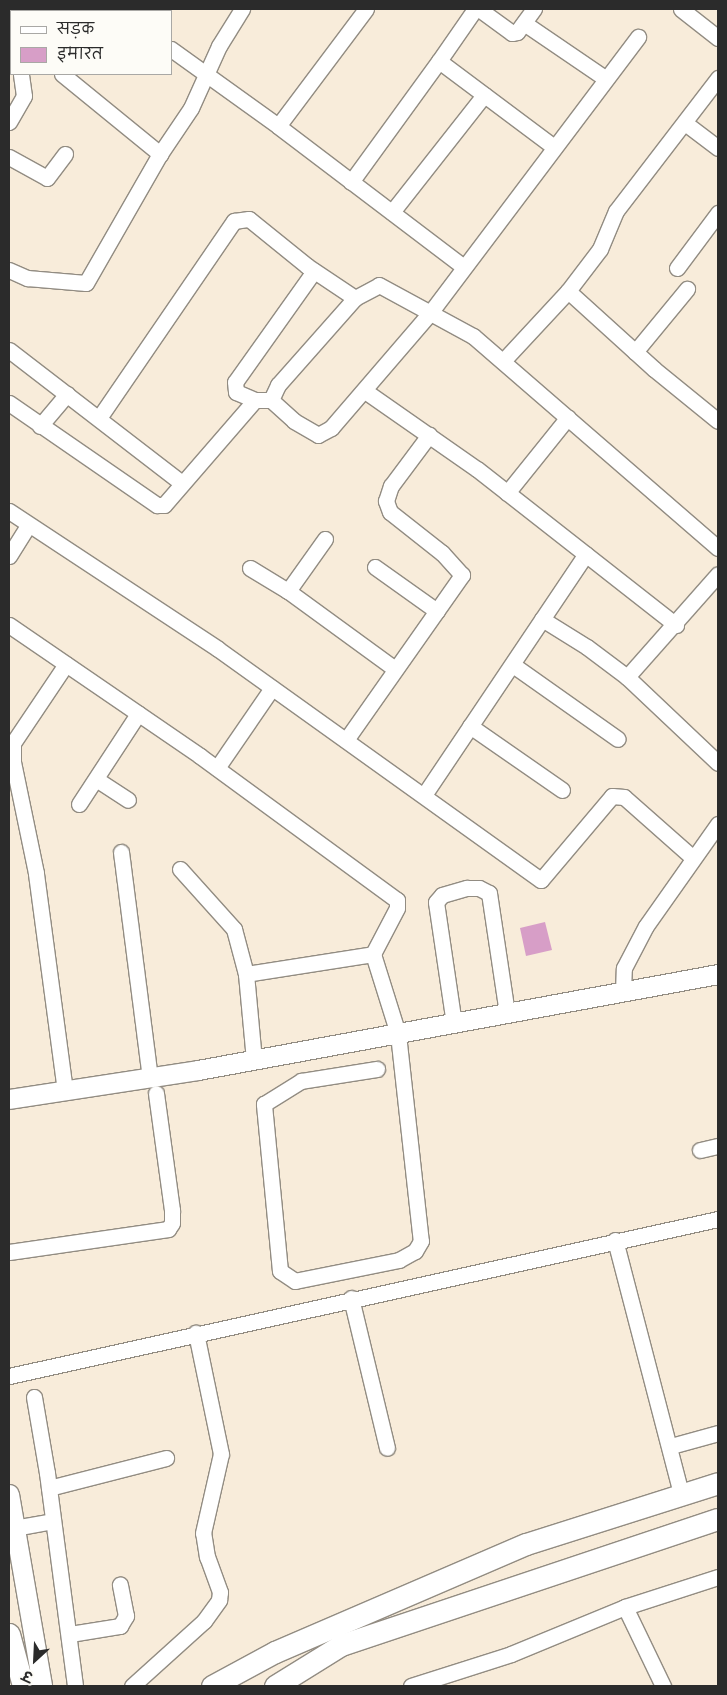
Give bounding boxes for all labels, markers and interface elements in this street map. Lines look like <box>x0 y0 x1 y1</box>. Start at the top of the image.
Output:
legend <box>10 10 172 75</box>
text: सड़क <box>57 22 94 40</box>
text: इमारत <box>57 47 103 65</box>
north arrow <box>10 1635 60 1685</box>
text: उ <box>21 1664 36 1684</box>

